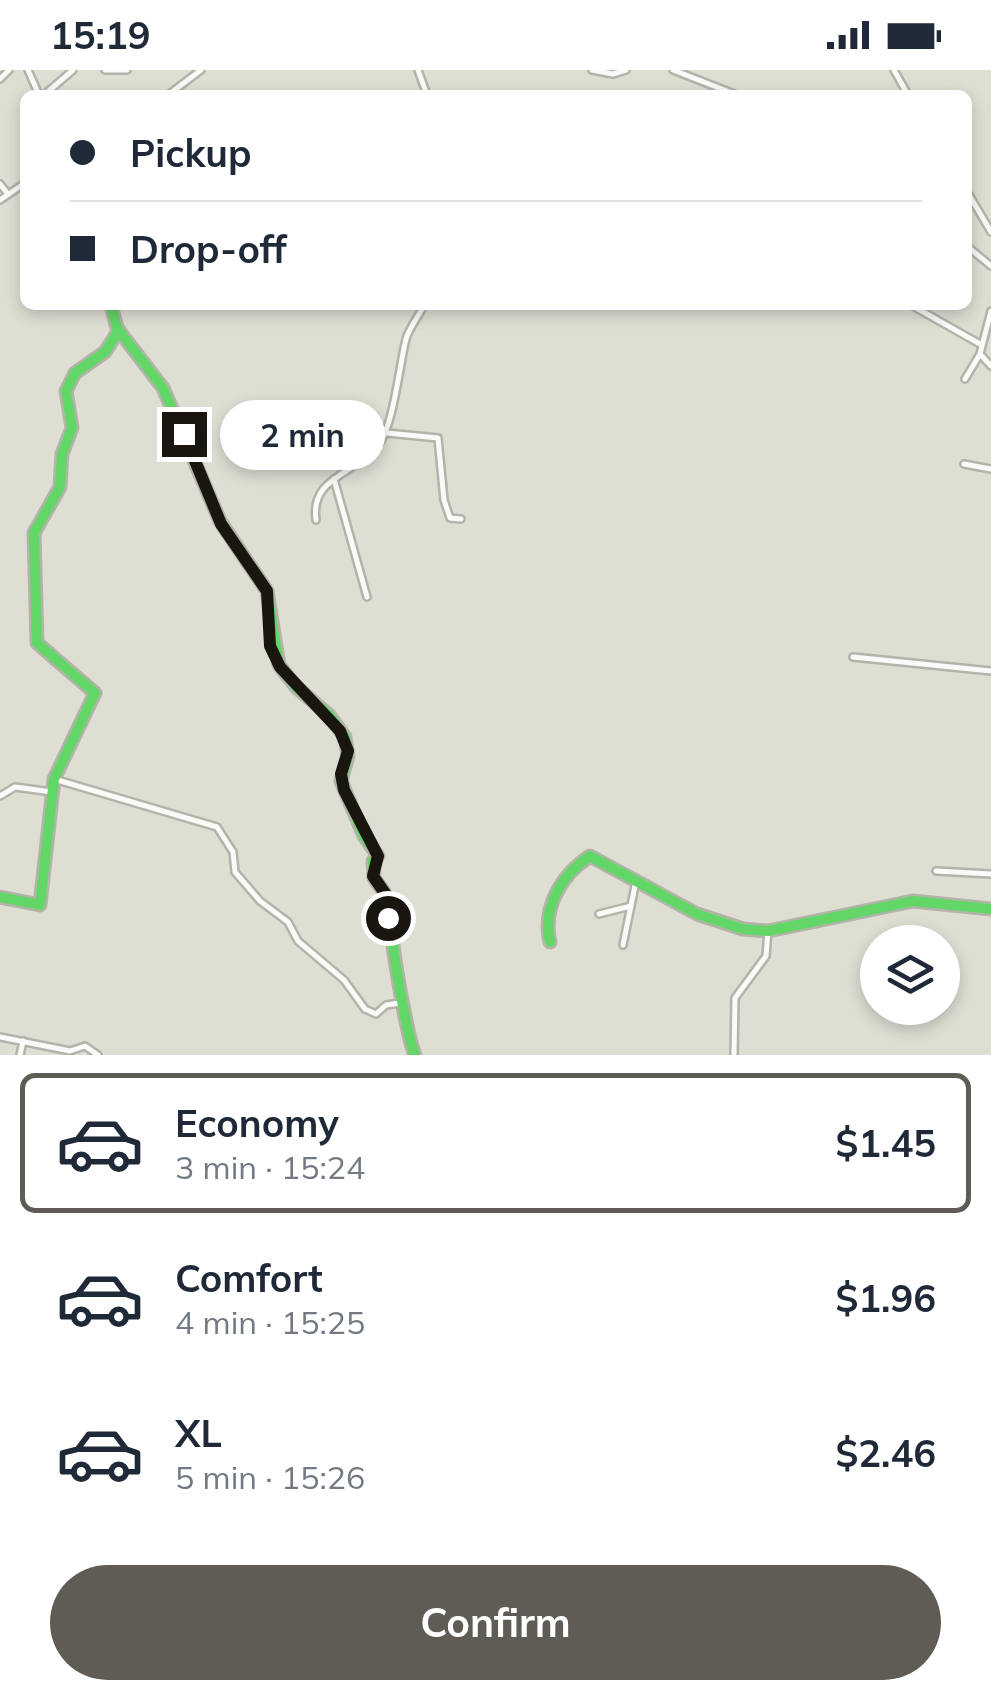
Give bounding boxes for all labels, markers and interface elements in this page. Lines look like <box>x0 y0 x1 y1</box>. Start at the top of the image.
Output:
text: 15:19 <box>50 11 151 59</box>
text: Pickup <box>130 129 252 177</box>
text: Drop-off <box>130 225 287 273</box>
callout: 2 min <box>219 399 384 469</box>
route end <box>162 412 207 457</box>
text: 2 min <box>260 415 345 455</box>
route start <box>366 896 411 941</box>
map controls <box>860 925 960 1025</box>
button: layers <box>860 925 960 1025</box>
icon: car <box>55 1098 145 1188</box>
text: Economy <box>175 1099 339 1147</box>
text: $1.45 <box>835 1119 936 1167</box>
text: 3 min · 15:24 <box>175 1147 365 1187</box>
icon: car <box>55 1253 145 1343</box>
text: Comfort <box>175 1254 323 1302</box>
text: $1.96 <box>835 1274 936 1322</box>
text: 4 min · 15:25 <box>175 1302 365 1342</box>
icon: car <box>55 1408 145 1498</box>
text: XL <box>175 1409 222 1457</box>
text: $2.46 <box>835 1429 936 1477</box>
text: 5 min · 15:26 <box>175 1457 365 1497</box>
button: Confirm <box>50 1565 941 1680</box>

